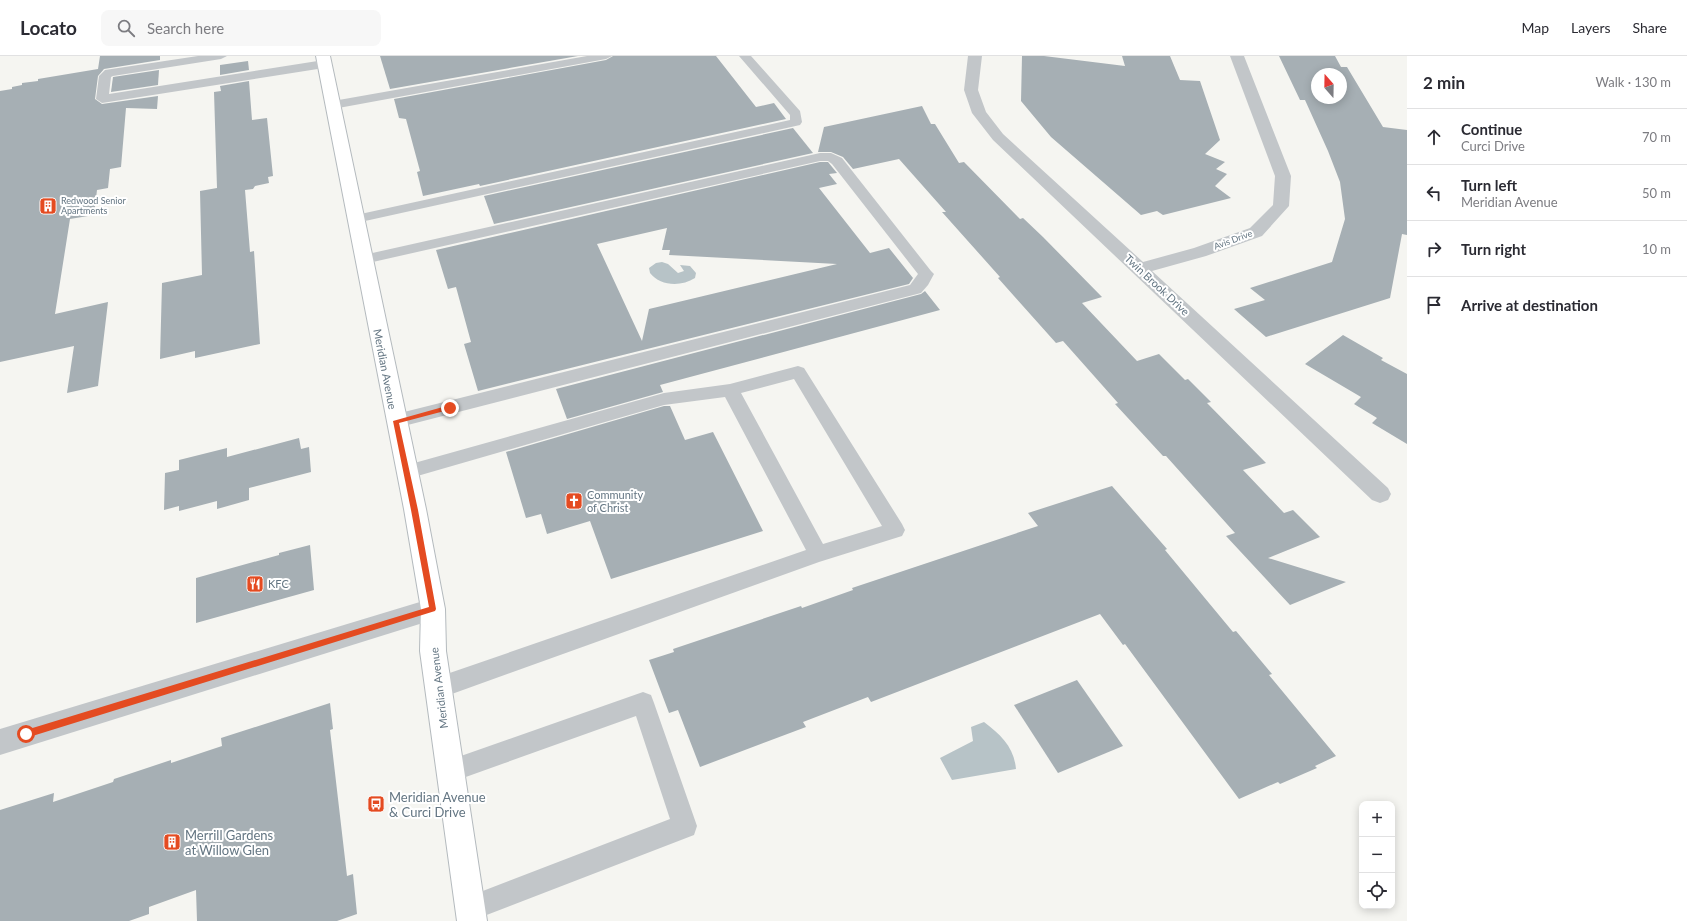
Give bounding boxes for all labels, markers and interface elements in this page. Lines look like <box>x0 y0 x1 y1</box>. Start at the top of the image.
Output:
search box <box>101 10 381 46</box>
text: Locato <box>20 16 77 39</box>
icon: search <box>115 17 137 39</box>
text: Search here <box>147 19 224 37</box>
text: Map <box>1521 19 1549 36</box>
text: Layers <box>1571 19 1611 36</box>
text: Share <box>1633 19 1667 36</box>
north arrow <box>1311 68 1347 104</box>
text: 2 min <box>1423 72 1465 93</box>
text: Walk · 130 m <box>1595 74 1671 90</box>
text: Continue <box>1461 120 1522 138</box>
icon: ahead <box>1423 126 1445 148</box>
text: 70 m <box>1642 129 1671 145</box>
text: Curci Drive <box>1461 138 1525 154</box>
text: Turn left <box>1461 176 1517 194</box>
icon: left <box>1423 182 1445 204</box>
text: 50 m <box>1642 185 1671 201</box>
text: Meridian Avenue <box>1461 194 1558 210</box>
place label: Redwood Senior Apartments <box>61 195 127 216</box>
building icon: Redwood Senior Apartments <box>38 196 58 216</box>
street label: Avis Drive <box>1212 227 1254 252</box>
icon: right <box>1423 238 1445 260</box>
text: Turn right <box>1461 240 1526 258</box>
text: 10 m <box>1642 241 1671 257</box>
street label: Twin Brook Drive <box>1122 251 1192 318</box>
icon: arrive <box>1423 294 1445 316</box>
text: Arrive at destination <box>1461 296 1598 314</box>
street label: Meridian Avenue <box>371 328 400 410</box>
route end <box>441 399 459 417</box>
place label: Community of Christ <box>587 488 643 514</box>
church icon: Community of Christ <box>564 491 584 511</box>
restaurant icon: KFC <box>245 574 265 594</box>
place label: KFC <box>268 577 289 590</box>
street label: Meridian Avenue <box>427 647 450 729</box>
route start <box>17 725 35 743</box>
place label: Meridian Avenue & Curci Drive <box>389 789 486 820</box>
bus stop icon: Meridian Avenue & Curci Drive <box>366 794 386 814</box>
map controls <box>1359 801 1395 909</box>
button: + <box>1359 801 1395 837</box>
place label: Merrill Gardens at Willow Glen <box>185 827 274 858</box>
building icon: Merrill Gardens at Willow Glen <box>162 832 182 852</box>
button: − <box>1359 837 1395 873</box>
button: locate <box>1359 873 1395 909</box>

